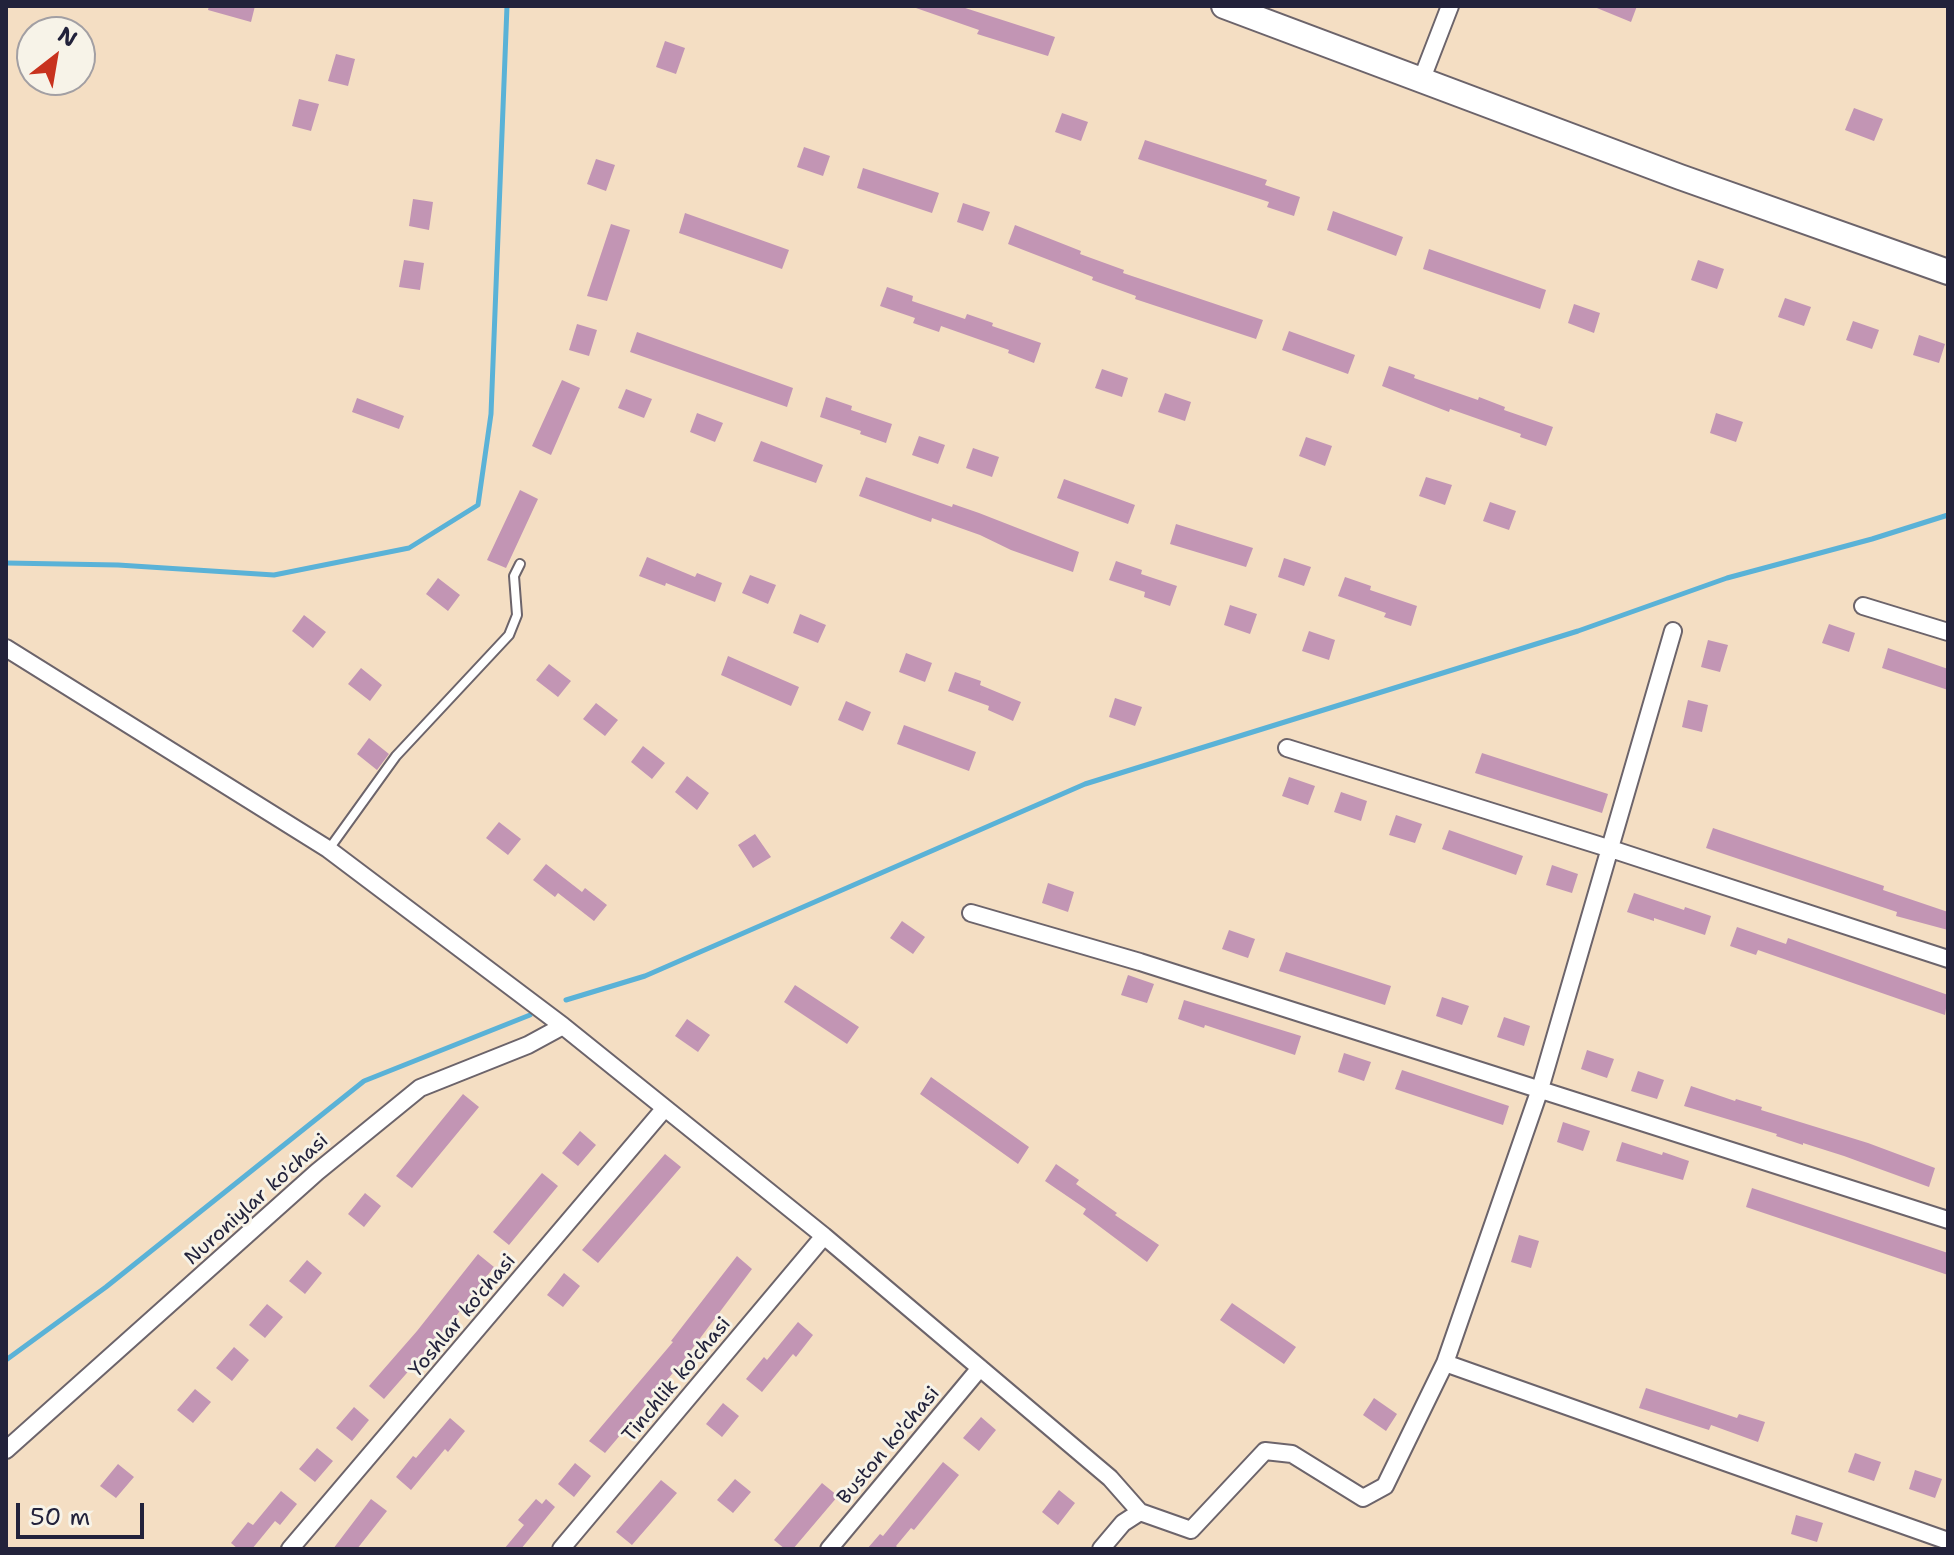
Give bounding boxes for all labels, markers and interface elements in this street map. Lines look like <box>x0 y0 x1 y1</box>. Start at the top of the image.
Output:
north arrow <box>16 16 96 96</box>
text: N <box>53 20 83 54</box>
street label: Nuroniylar ko'chasi <box>180 1129 334 1271</box>
street label: Yoshlar ko'chasi <box>405 1250 521 1382</box>
street label: Tinchlik ko'chasi <box>618 1313 736 1447</box>
street label: Buston ko'chasi <box>833 1382 945 1510</box>
scale bar <box>20 1487 148 1537</box>
text: 50 m <box>30 1501 90 1533</box>

